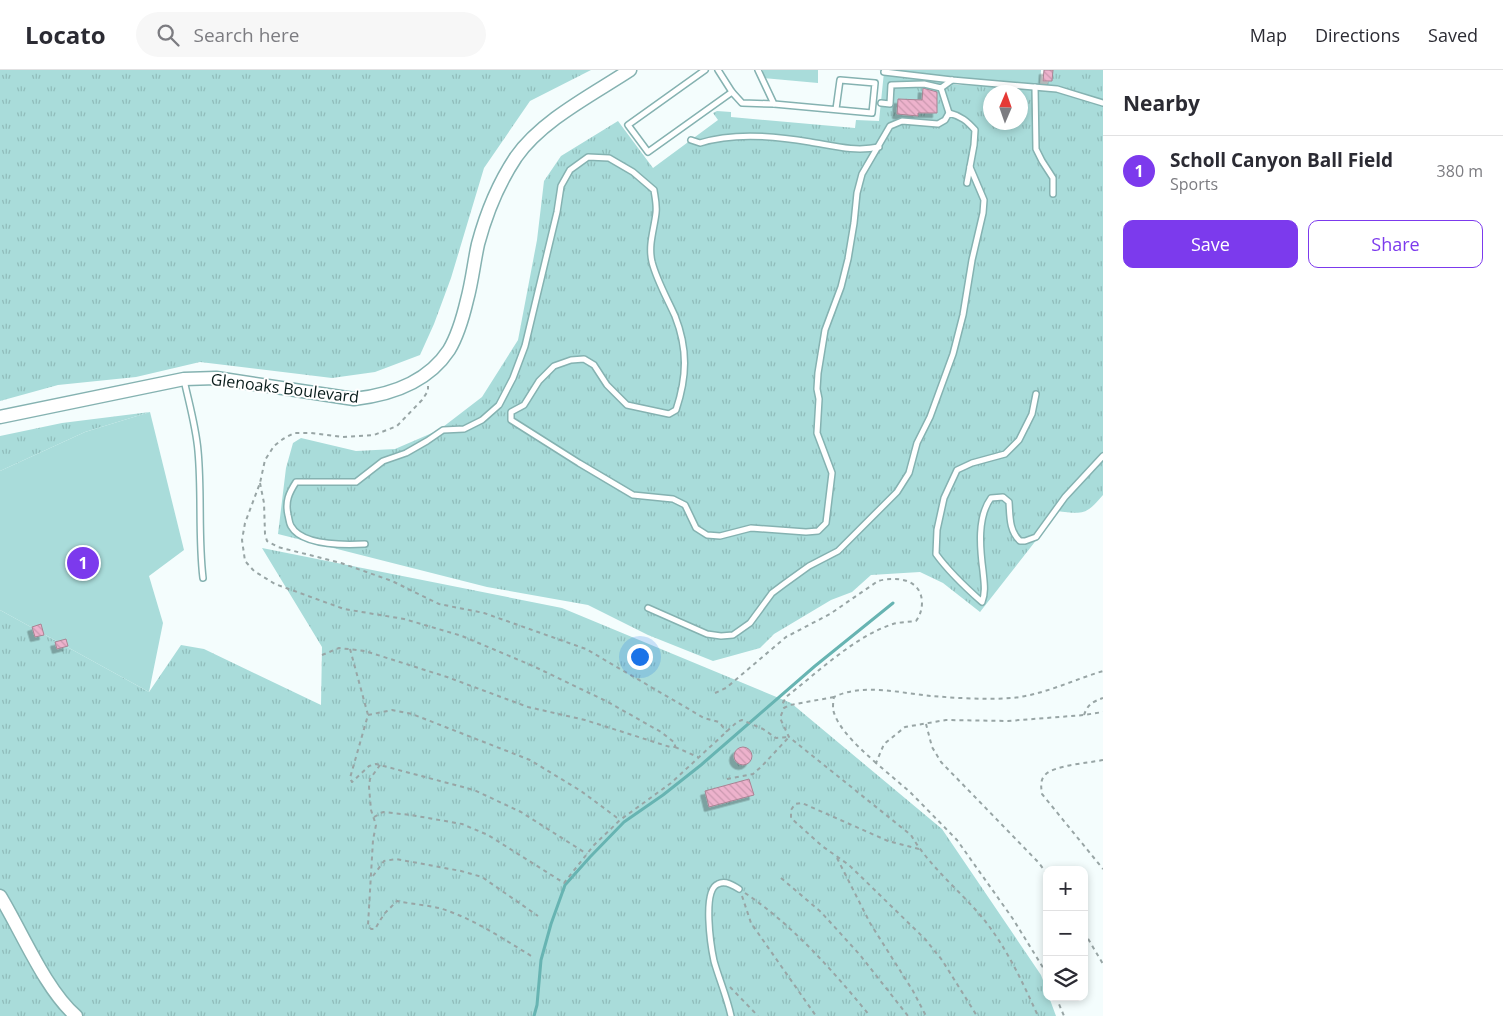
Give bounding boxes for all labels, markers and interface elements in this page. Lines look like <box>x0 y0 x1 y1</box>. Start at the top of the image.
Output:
search box <box>136 12 486 57</box>
text: Locato <box>25 18 106 51</box>
icon: search <box>154 21 182 49</box>
text: Search here <box>194 22 299 48</box>
text: Map <box>1250 23 1287 47</box>
text: Directions <box>1315 23 1400 47</box>
text: Saved <box>1428 23 1478 47</box>
north arrow <box>983 85 1028 130</box>
text: Nearby <box>1123 89 1200 117</box>
text: Scholl Canyon Ball Field <box>1170 147 1393 173</box>
text: 1 <box>1134 160 1144 182</box>
text: 380 m <box>1437 160 1483 182</box>
text: Sports <box>1170 173 1218 195</box>
button: Save <box>1123 220 1298 268</box>
button: Share <box>1308 220 1483 268</box>
street label: Glenoaks Boulevard <box>210 368 360 408</box>
pin: 1 <box>67 544 99 582</box>
your location <box>627 644 653 670</box>
map controls <box>1043 866 1088 1001</box>
button: + <box>1043 866 1088 911</box>
button: − <box>1043 911 1088 956</box>
button: layers <box>1043 956 1088 1001</box>

